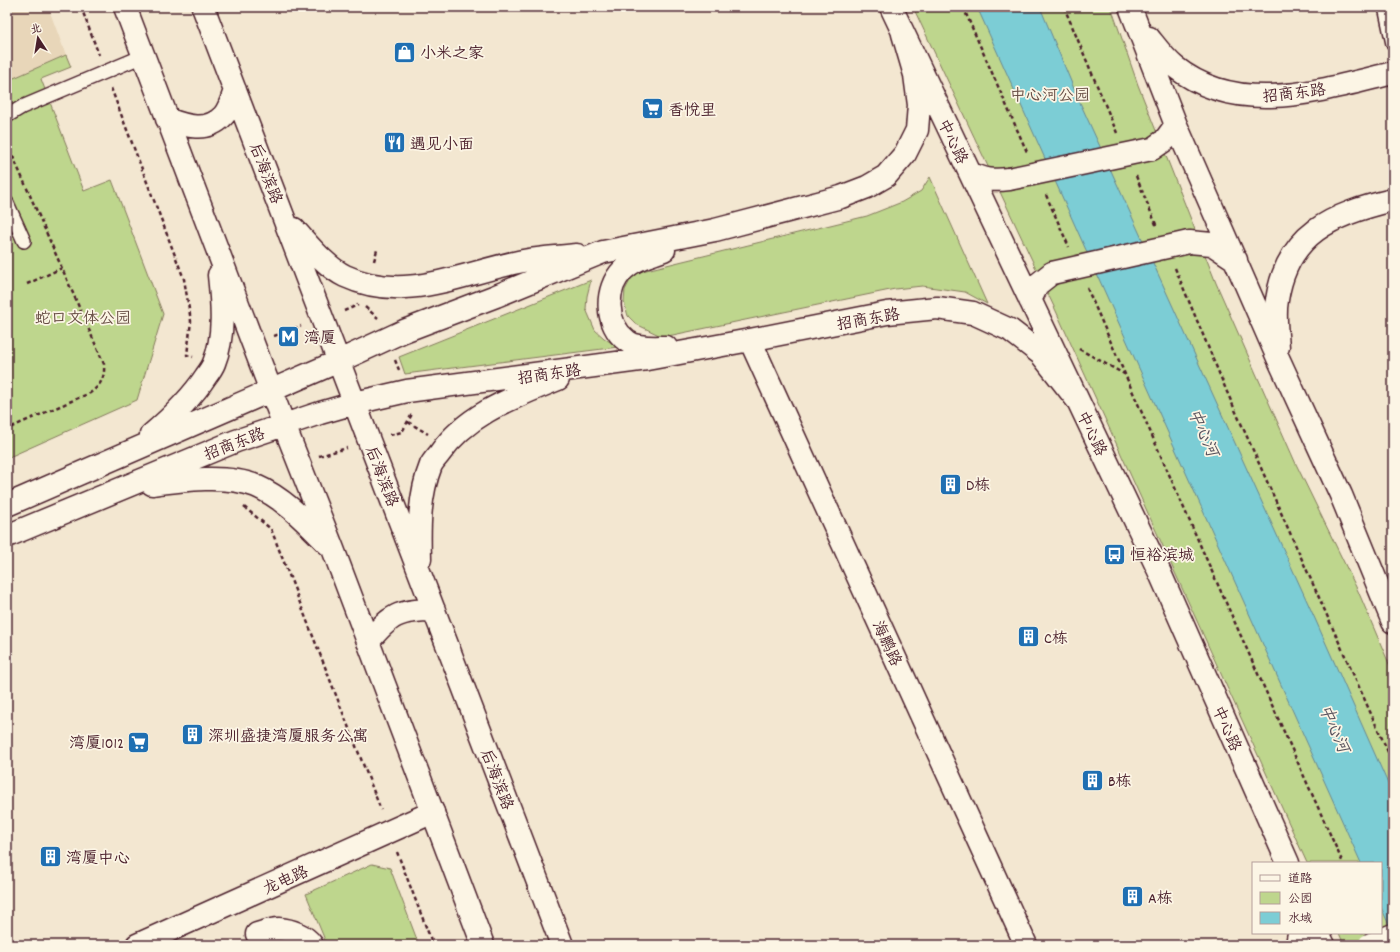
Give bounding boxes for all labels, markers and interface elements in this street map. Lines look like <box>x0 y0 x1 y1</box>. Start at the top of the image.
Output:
north arrow <box>18 18 58 58</box>
text: 北 <box>29 21 43 39</box>
shop icon: 小米之家 <box>392 39 418 65</box>
place label: 小米之家 <box>420 43 484 66</box>
street label: 招商东路 <box>1261 79 1327 110</box>
park label: 中心河公园 <box>1010 85 1090 108</box>
supermarket icon: 香悦里 <box>639 96 665 122</box>
place label: 香悦里 <box>668 100 716 123</box>
street label: 中心路 <box>931 115 973 169</box>
restaurant icon: 遇见小面 <box>381 130 407 156</box>
place label: 遇见小面 <box>410 134 474 157</box>
street label: 后海滨路 <box>242 140 287 208</box>
street label: 招商东路 <box>835 304 902 337</box>
park label: 蛇口文体公园 <box>35 308 131 331</box>
metro station icon: 湾厦 <box>276 324 302 350</box>
place label: 湾厦 <box>304 328 336 351</box>
street label: 招商东路 <box>516 360 583 391</box>
water label: 中心河 <box>1180 405 1224 464</box>
street label: 中心路 <box>1070 407 1112 461</box>
street label: 招商东路 <box>201 423 269 468</box>
street label: 后海滨路 <box>358 443 403 511</box>
building icon: D栋 <box>938 471 964 497</box>
place label: D栋 <box>966 475 990 498</box>
bus stop icon: 恒裕滨城 <box>1101 541 1127 567</box>
place label: 恒裕滨城 <box>1130 545 1194 568</box>
street label: 海鹏路 <box>865 617 906 671</box>
building icon: C栋 <box>1015 624 1041 650</box>
place label: C栋 <box>1044 628 1068 651</box>
water label: 中心河 <box>1311 701 1355 760</box>
street label: 中心路 <box>1205 702 1246 756</box>
building icon: 深圳盛捷湾厦服务公寓 <box>180 722 206 748</box>
place label: 深圳盛捷湾厦服务公寓 <box>208 726 368 749</box>
supermarket icon: 湾厦1012 <box>126 729 152 755</box>
place label: 湾厦1012 <box>69 733 124 756</box>
street label: 后海滨路 <box>473 746 518 814</box>
building icon: B栋 <box>1080 767 1106 793</box>
place label: B栋 <box>1108 771 1132 794</box>
building icon: 湾厦中心 <box>38 844 64 870</box>
place label: 湾厦中心 <box>66 848 130 871</box>
street label: 龙电路 <box>259 861 313 902</box>
legend <box>1252 862 1382 934</box>
text: 道路 <box>1288 871 1312 888</box>
building icon: A栋 <box>1120 884 1146 910</box>
place label: A栋 <box>1148 888 1173 911</box>
text: 公园 <box>1288 891 1312 908</box>
text: 水域 <box>1288 911 1312 928</box>

